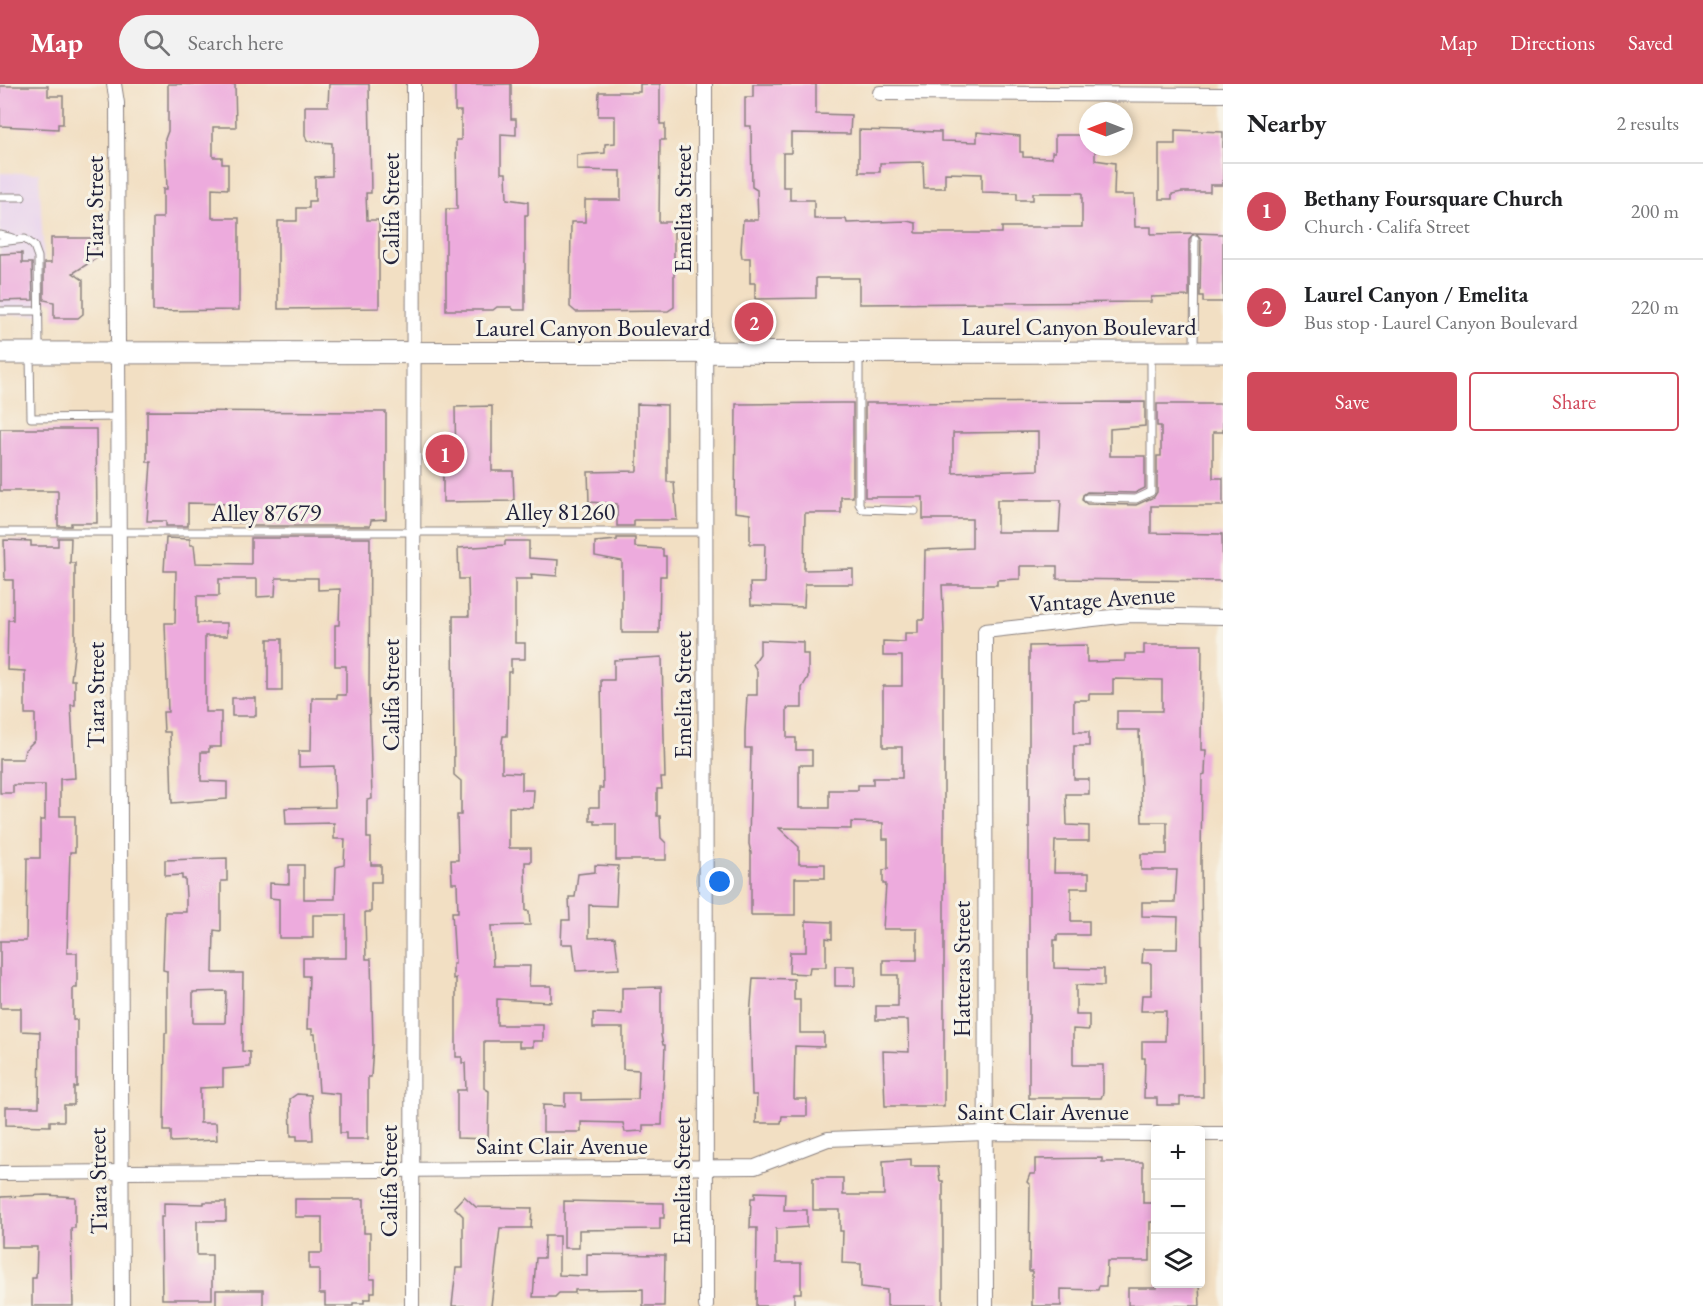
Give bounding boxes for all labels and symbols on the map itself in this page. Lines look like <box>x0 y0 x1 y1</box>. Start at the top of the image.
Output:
north arrow <box>1079 102 1133 156</box>
street label: Emelita Street <box>667 145 698 273</box>
street label: Califa Street <box>375 152 406 265</box>
street label: Tiara Street <box>79 155 110 262</box>
pin: 2 <box>734 300 774 344</box>
street label: Laurel Canyon Boulevard <box>961 311 1198 342</box>
street label: Laurel Canyon Boulevard <box>475 312 712 343</box>
pin: 1 <box>426 432 464 476</box>
street label: Alley 81260 <box>504 496 615 527</box>
street label: Alley 87679 <box>210 497 322 528</box>
street label: Vantage Avenue <box>1028 578 1176 619</box>
street label: Emelita Street <box>667 631 698 759</box>
street label: Califa Street <box>375 638 406 751</box>
street label: Tiara Street <box>80 641 111 748</box>
your location <box>705 867 734 896</box>
street label: Hatteras Street <box>946 900 977 1037</box>
street label: Saint Clair Avenue <box>957 1096 1129 1127</box>
street label: Emelita Street <box>666 1117 697 1245</box>
street label: Califa Street <box>373 1124 404 1237</box>
street label: Tiara Street <box>81 1127 114 1235</box>
street label: Saint Clair Avenue <box>476 1130 648 1161</box>

